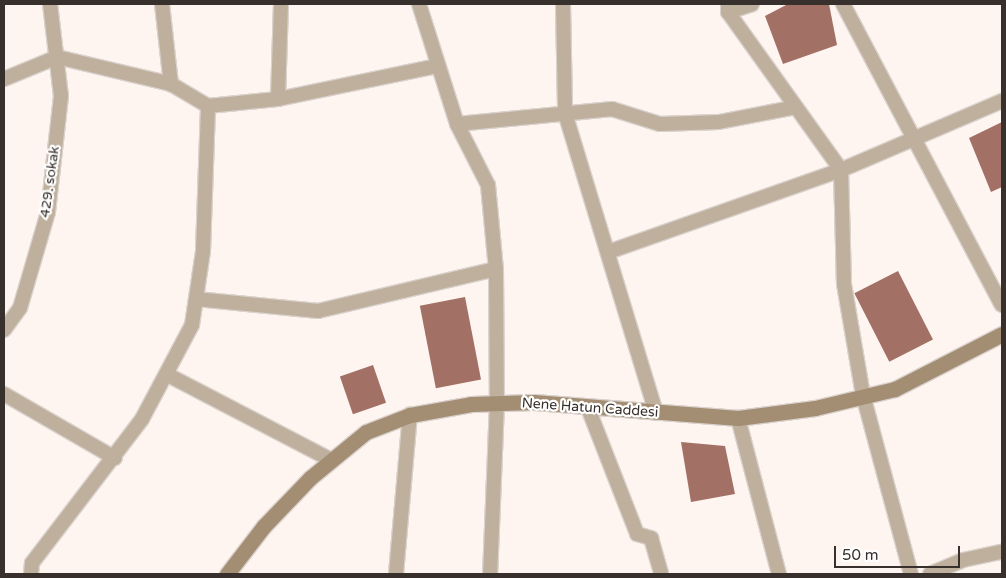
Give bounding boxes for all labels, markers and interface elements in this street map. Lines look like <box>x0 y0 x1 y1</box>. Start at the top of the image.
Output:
street label: 429. sokak <box>37 145 63 219</box>
street label: Nene Hatun Caddesi <box>521 395 659 421</box>
scale bar <box>836 536 962 568</box>
text: 50 m <box>842 546 879 564</box>

